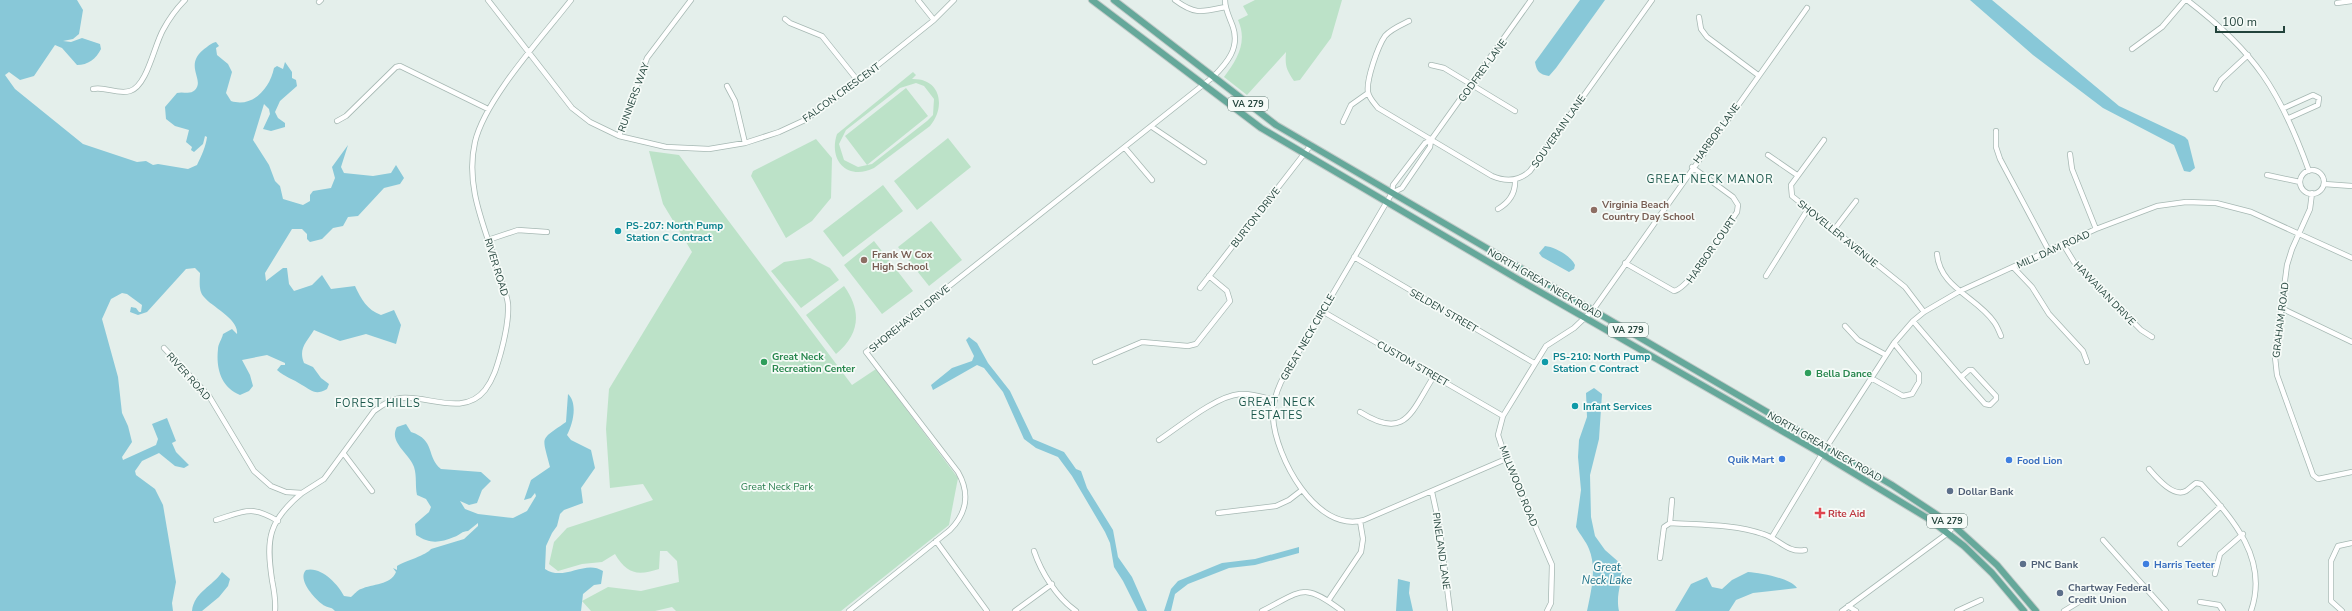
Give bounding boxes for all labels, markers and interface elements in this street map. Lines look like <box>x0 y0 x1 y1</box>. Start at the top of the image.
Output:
scale bar <box>2216 8 2284 34</box>
text: 100 m <box>2222 14 2257 30</box>
street label: GODFREY LANE <box>1455 36 1510 105</box>
street label: RUNNERS WAY <box>615 60 653 134</box>
street label: FALCON CRESCENT <box>800 60 883 126</box>
street label: SOUVERAIN LANE <box>1528 92 1589 171</box>
road number: VA 279 <box>1228 97 1268 111</box>
street label: HARBOR LANE <box>1690 101 1743 166</box>
district label: GREAT NECK MANOR <box>1646 172 1774 187</box>
street label: BURTON DRIVE <box>1228 184 1284 251</box>
street label: SHOVELLER AVENUE <box>1794 197 1881 271</box>
place label: Virginia Beach Country Day School <box>1601 198 1695 224</box>
marker: Virginia Beach Country Day School <box>1589 205 1599 215</box>
street label: HARBOR COURT <box>1683 213 1740 286</box>
place label: PS-207: North Pump Station C Contract <box>626 219 723 245</box>
marker: PS-207: North Pump Station C Contract <box>613 226 623 236</box>
street label: MILL DAM ROAD <box>2014 227 2092 272</box>
street label: RIVER ROAD <box>481 236 512 298</box>
street label: NORTH GREAT NECK ROAD <box>1485 245 1604 322</box>
place label: Frank W Cox High School <box>872 248 933 274</box>
marker: Frank W Cox High School <box>859 255 869 265</box>
street label: HAWAIIAN DRIVE <box>2070 259 2139 329</box>
street label: SHOREHAVEN DRIVE <box>866 282 953 356</box>
street label: GRAHAM ROAD <box>2269 282 2293 359</box>
street label: SELDEN STREET <box>1407 286 1480 336</box>
street label: GREAT NECK CIRCLE <box>1277 292 1338 383</box>
road number: VA 279 <box>1608 323 1648 337</box>
street label: CUSTOM STREET <box>1374 338 1451 390</box>
street label: RIVER ROAD <box>163 350 214 404</box>
place label: Great Neck Recreation Center <box>772 350 855 376</box>
place label: PS-210: North Pump Station C Contract <box>1553 350 1650 376</box>
marker: Great Neck Recreation Center <box>759 357 769 367</box>
marker: PS-210: North Pump Station C Contract <box>1540 357 1550 367</box>
place label: Bella Dance <box>1816 367 1872 381</box>
marker: Bella Dance <box>1803 368 1813 378</box>
district label: GREAT NECK ESTATES <box>1238 395 1316 423</box>
district label: FOREST HILLS <box>335 396 421 411</box>
place label: Infant Services <box>1583 400 1652 414</box>
marker: Infant Services <box>1570 401 1580 411</box>
street label: NORTH GREAT NECK ROAD <box>1765 408 1884 485</box>
street label: MILLWOOD ROAD <box>1495 444 1541 529</box>
place label: Quik Mart <box>1728 453 1774 467</box>
marker: Quik Mart <box>1777 454 1787 464</box>
place label: Food Lion <box>2017 454 2063 468</box>
marker: Food Lion <box>2004 455 2014 465</box>
park label: Great Neck Park <box>741 480 814 494</box>
place label: Dollar Bank <box>1958 485 2014 499</box>
marker: Dollar Bank <box>1945 486 1955 496</box>
place label: Rite Aid <box>1828 507 1865 521</box>
marker: Rite Aid <box>1815 508 1825 518</box>
street label: PINELAND LANE <box>1429 512 1453 591</box>
road number: VA 279 <box>1927 514 1967 528</box>
place label: PNC Bank <box>2031 558 2079 572</box>
place label: Harris Teeter <box>2154 558 2215 572</box>
marker: PNC Bank <box>2018 559 2028 569</box>
marker: Harris Teeter <box>2141 559 2151 569</box>
water label: Great Neck Lake <box>1582 560 1632 588</box>
place label: Chartway Federal Credit Union <box>2068 581 2152 607</box>
marker: Chartway Federal Credit Union <box>2055 588 2065 598</box>

